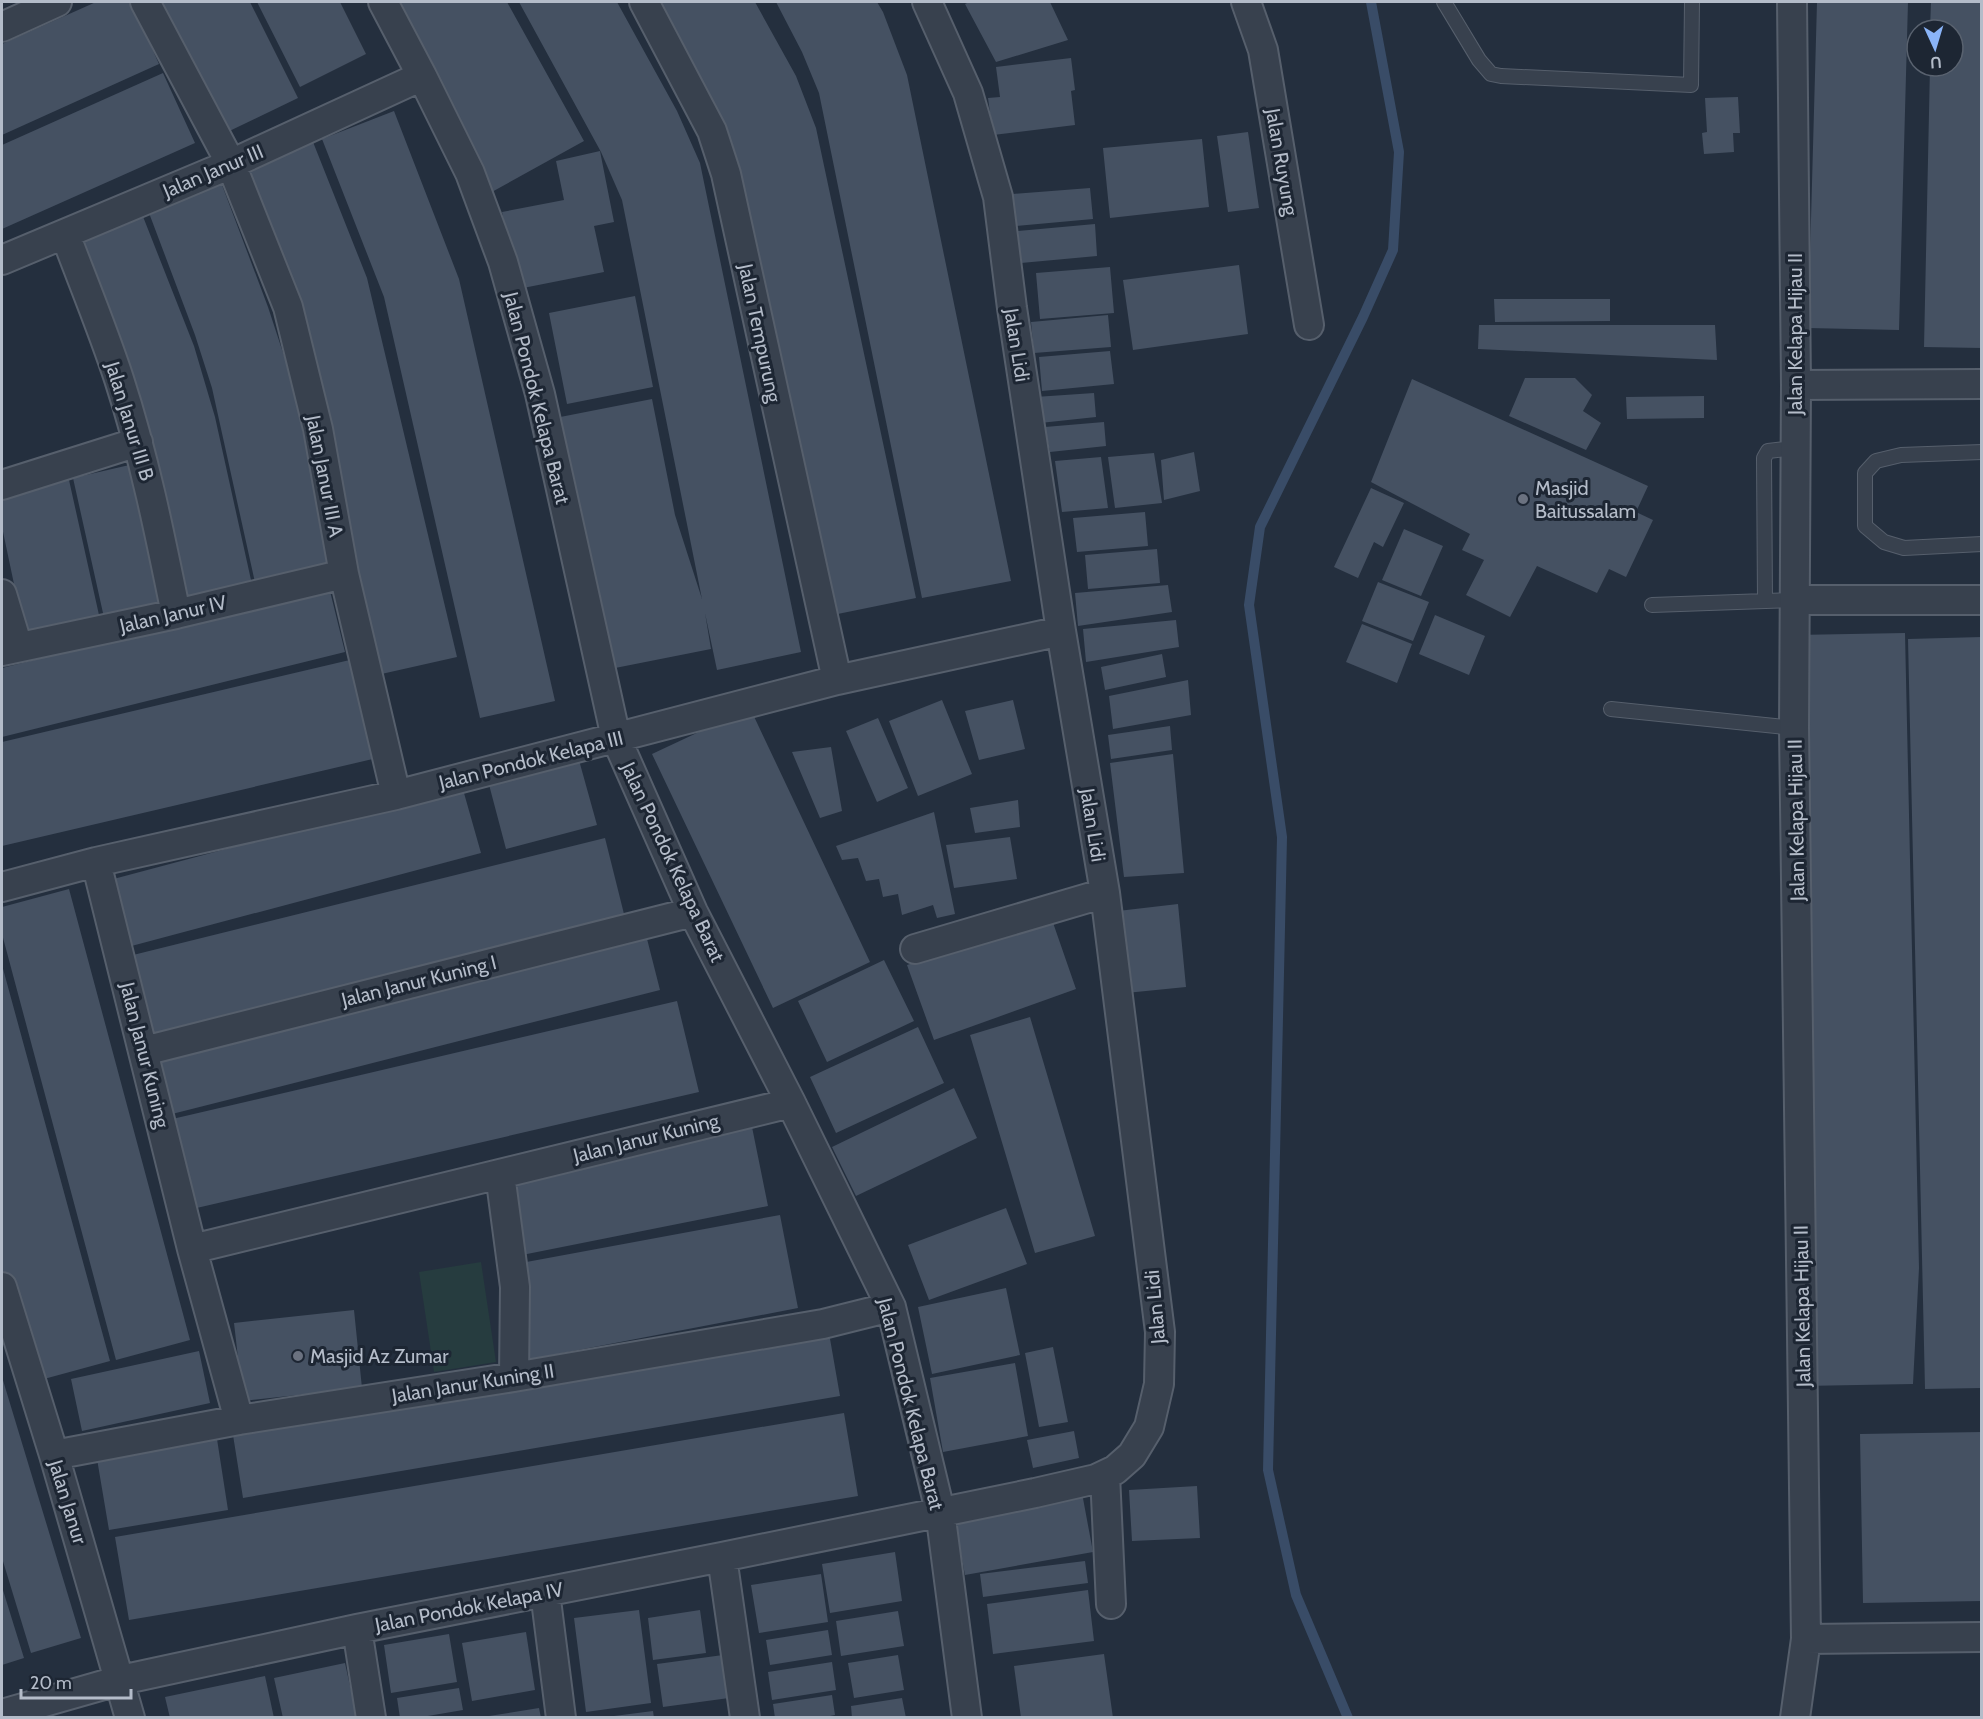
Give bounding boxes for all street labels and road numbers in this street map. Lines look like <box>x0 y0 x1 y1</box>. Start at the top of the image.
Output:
street label: Jalan Ruyung <box>1261 105 1303 219</box>
street label: Jalan Janur III <box>158 139 267 203</box>
street label: Jalan Kelapa Hijau II <box>1783 253 1807 416</box>
street label: Jalan Tempurung <box>733 261 787 405</box>
street label: Jalan Pondok Kelapa Barat <box>499 288 575 507</box>
street label: Jalan Lidi <box>999 306 1035 383</box>
street label: Jalan Janur III B <box>100 358 160 483</box>
street label: Jalan Janur III A <box>301 412 349 540</box>
street label: Jalan Janur IV <box>116 590 229 638</box>
street label: Jalan Pondok Kelapa III <box>435 725 626 795</box>
street label: Jalan Kelapa Hijau II <box>1783 739 1809 902</box>
street label: Jalan Pondok Kelapa Barat <box>616 757 730 966</box>
street label: Jalan Lidi <box>1075 786 1111 863</box>
street label: Jalan Janur Kuning I <box>338 950 499 1012</box>
street label: Jalan Janur Kuning <box>115 979 175 1131</box>
street label: Jalan Janur Kuning <box>570 1108 722 1168</box>
street label: Jalan Kelapa Hijau II <box>1789 1225 1815 1388</box>
street label: Jalan Lidi <box>1140 1269 1170 1346</box>
street label: Jalan Pondok Kelapa Barat <box>873 1294 949 1513</box>
street label: Jalan Janur Kuning II <box>389 1358 556 1408</box>
street label: Jalan Janur <box>44 1456 92 1548</box>
street label: Jalan Pondok Kelapa IV <box>372 1577 566 1637</box>

